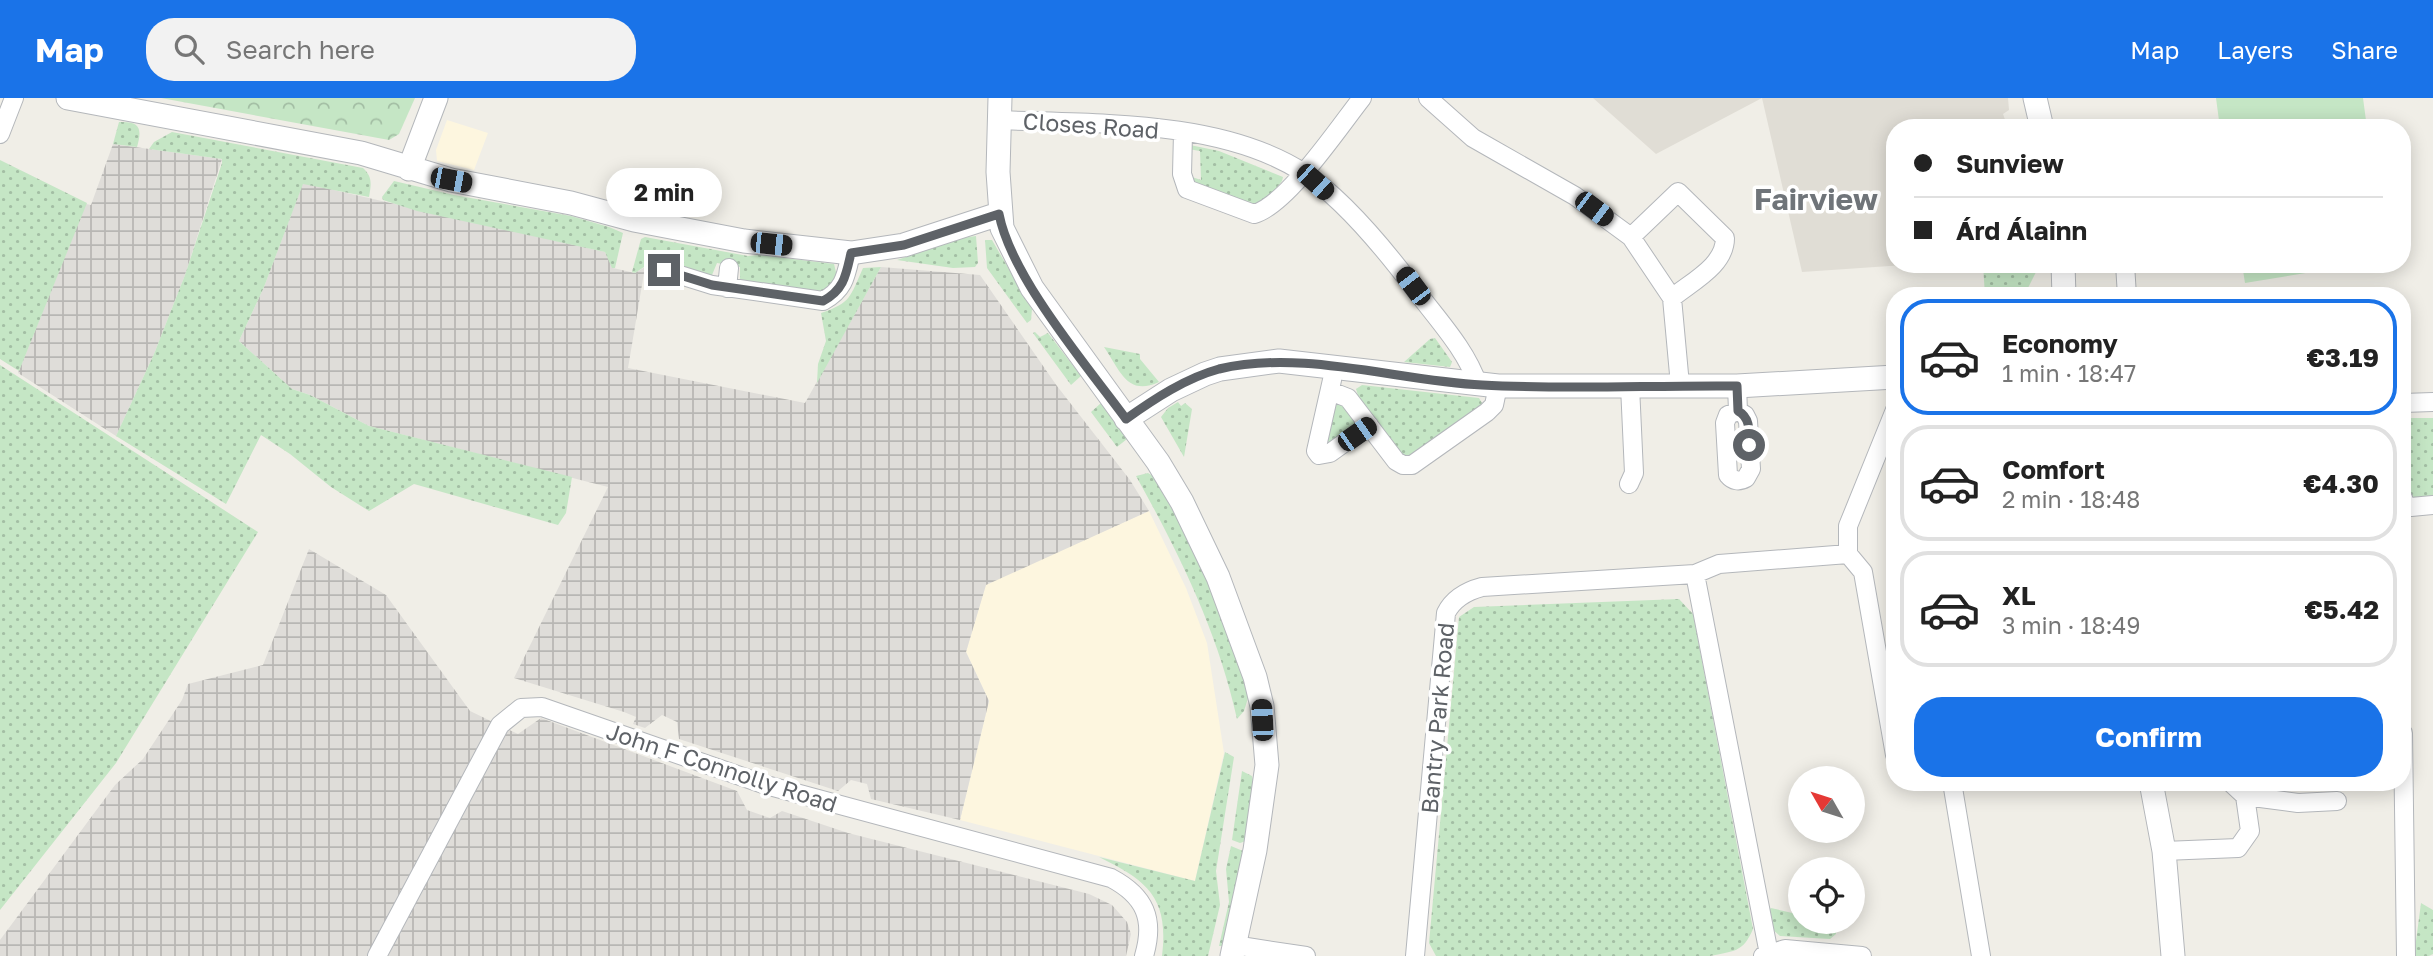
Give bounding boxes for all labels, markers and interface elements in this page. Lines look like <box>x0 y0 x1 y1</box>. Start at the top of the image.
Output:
search box <box>146 18 636 81</box>
text: Map <box>35 30 104 69</box>
icon: search <box>170 30 208 68</box>
text: Search here <box>226 34 375 65</box>
text: Map <box>2130 35 2179 64</box>
text: Layers <box>2217 35 2293 64</box>
text: Share <box>2331 35 2398 64</box>
street label: Closes Road <box>1022 106 1160 144</box>
text: Sunview <box>1956 148 2064 179</box>
car <box>1293 160 1338 204</box>
car <box>429 166 474 194</box>
callout: 2 min <box>606 169 722 218</box>
text: 2 min <box>634 178 694 206</box>
district label: Fairview <box>1754 181 1878 217</box>
car <box>1571 188 1618 230</box>
text: Árd Álainn <box>1956 215 2087 246</box>
car <box>750 231 793 257</box>
route end <box>648 254 680 286</box>
car <box>1392 263 1435 309</box>
icon: car <box>1918 326 1981 389</box>
text: Economy <box>2002 328 2118 359</box>
text: €3.19 <box>2307 342 2379 373</box>
text: 1 min · 18:47 <box>2002 359 2136 387</box>
car <box>1334 413 1381 455</box>
route start <box>1733 429 1765 461</box>
icon: car <box>1918 452 1981 515</box>
text: Comfort <box>2002 454 2105 485</box>
text: €4.30 <box>2303 468 2379 499</box>
text: 2 min · 18:48 <box>2002 485 2140 513</box>
icon: car <box>1918 578 1981 641</box>
text: XL <box>2002 580 2036 611</box>
text: €5.42 <box>2304 594 2379 625</box>
text: 3 min · 18:49 <box>2002 611 2140 639</box>
street label: Bantry Park Road <box>1415 621 1459 815</box>
button: Confirm <box>1914 697 2383 777</box>
car <box>1251 698 1274 742</box>
street label: John F Connolly Road <box>603 716 841 818</box>
north arrow <box>1788 766 1866 844</box>
map controls <box>1788 766 1865 934</box>
button: locate <box>1788 857 1865 934</box>

